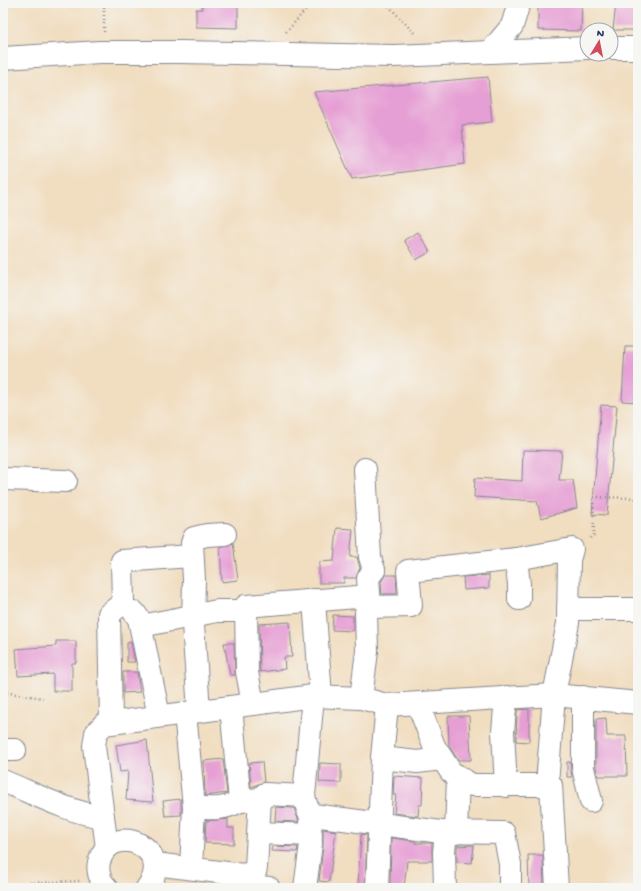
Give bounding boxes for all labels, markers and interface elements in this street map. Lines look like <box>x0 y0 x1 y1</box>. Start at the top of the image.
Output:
north arrow <box>579 22 619 62</box>
text: N <box>596 28 605 41</box>

